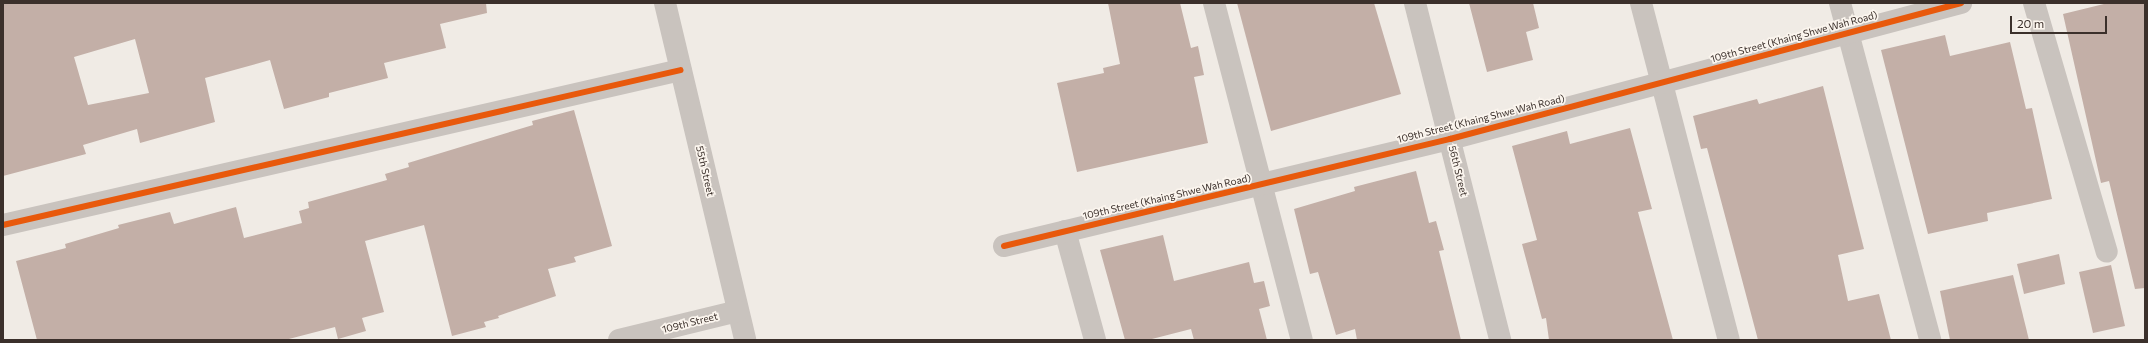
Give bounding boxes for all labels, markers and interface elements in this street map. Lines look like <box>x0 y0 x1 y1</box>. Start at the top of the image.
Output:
scale bar <box>2012 8 2109 34</box>
street label: 109th Street (Khaing Shwe Wah Road) <box>1709 9 1879 65</box>
text: 20 m <box>2017 16 2044 30</box>
street label: 109th Street (Khaing Shwe Wah Road) <box>1396 92 1566 146</box>
street label: 56th Street <box>1446 144 1470 198</box>
street label: 55th Street <box>693 145 717 197</box>
street label: 109th Street (Khaing Shwe Wah Road) <box>1082 172 1252 222</box>
street label: 109th Street <box>661 310 719 336</box>

